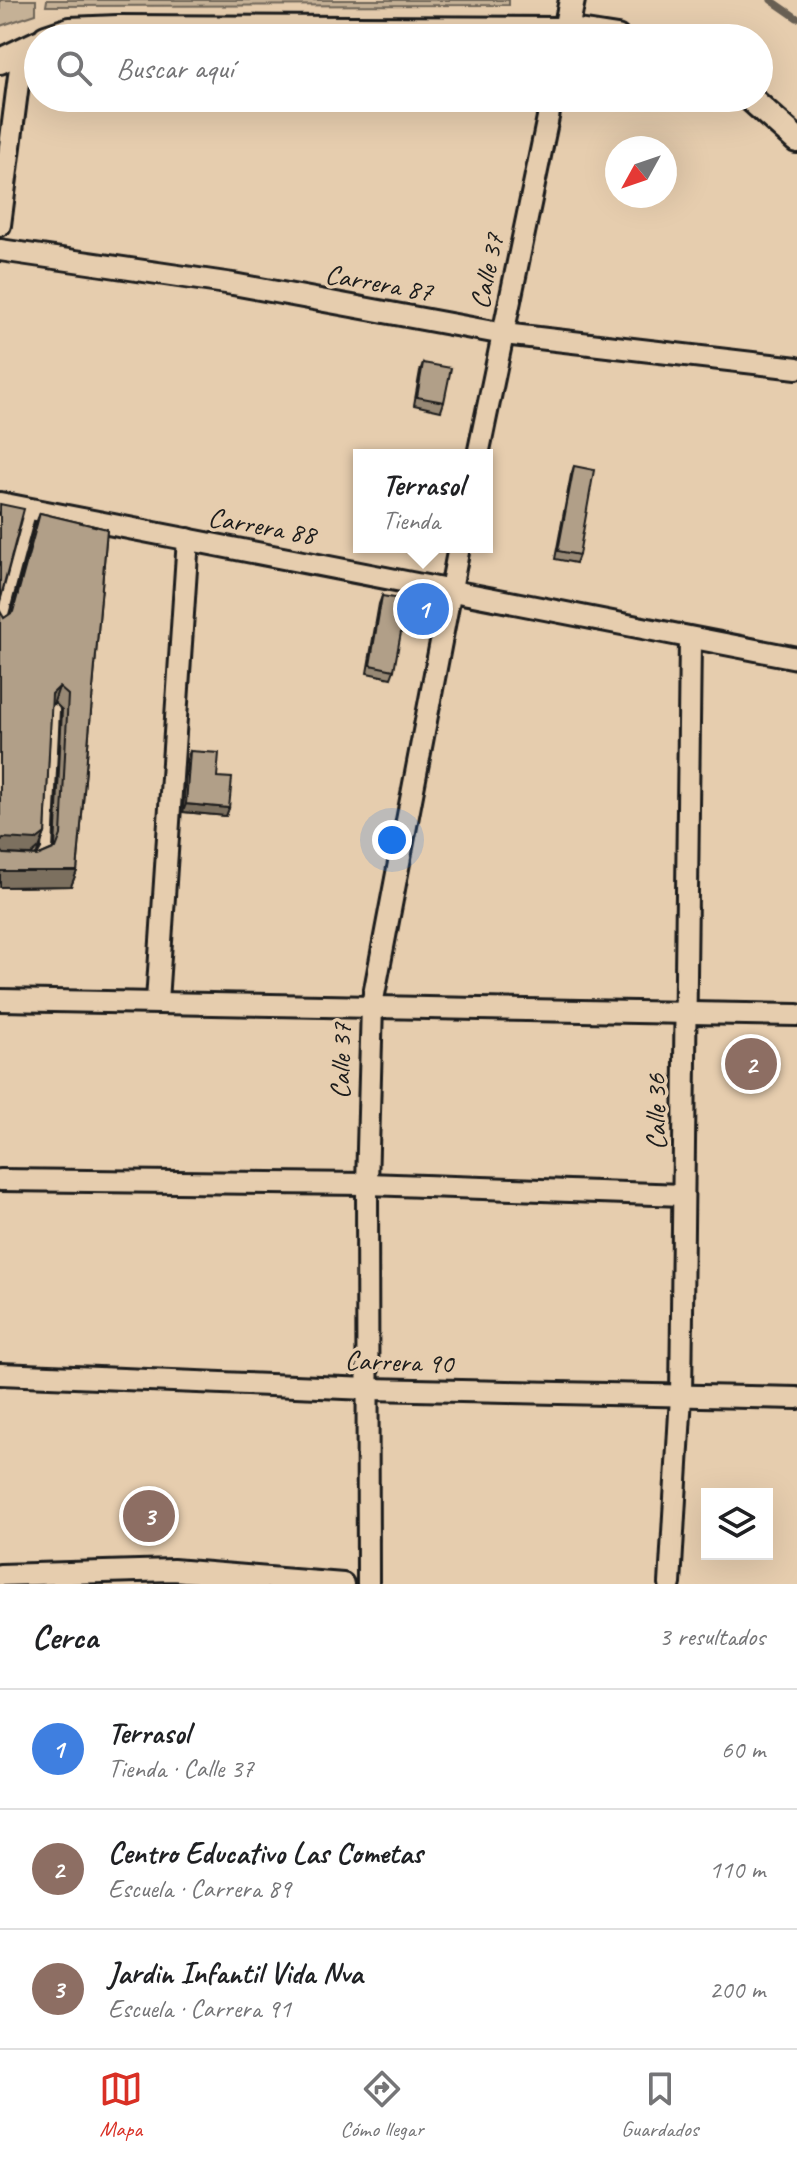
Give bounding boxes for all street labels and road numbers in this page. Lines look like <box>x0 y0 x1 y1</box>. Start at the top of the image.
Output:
street label: Calle 37 <box>461 229 512 312</box>
street label: Carrera 87 <box>323 256 437 309</box>
street label: Carrera 88 <box>206 499 321 553</box>
street label: Calle 37 <box>322 1021 359 1099</box>
street label: Calle 36 <box>638 1073 673 1150</box>
street label: Carrera 90 <box>344 1342 456 1381</box>

